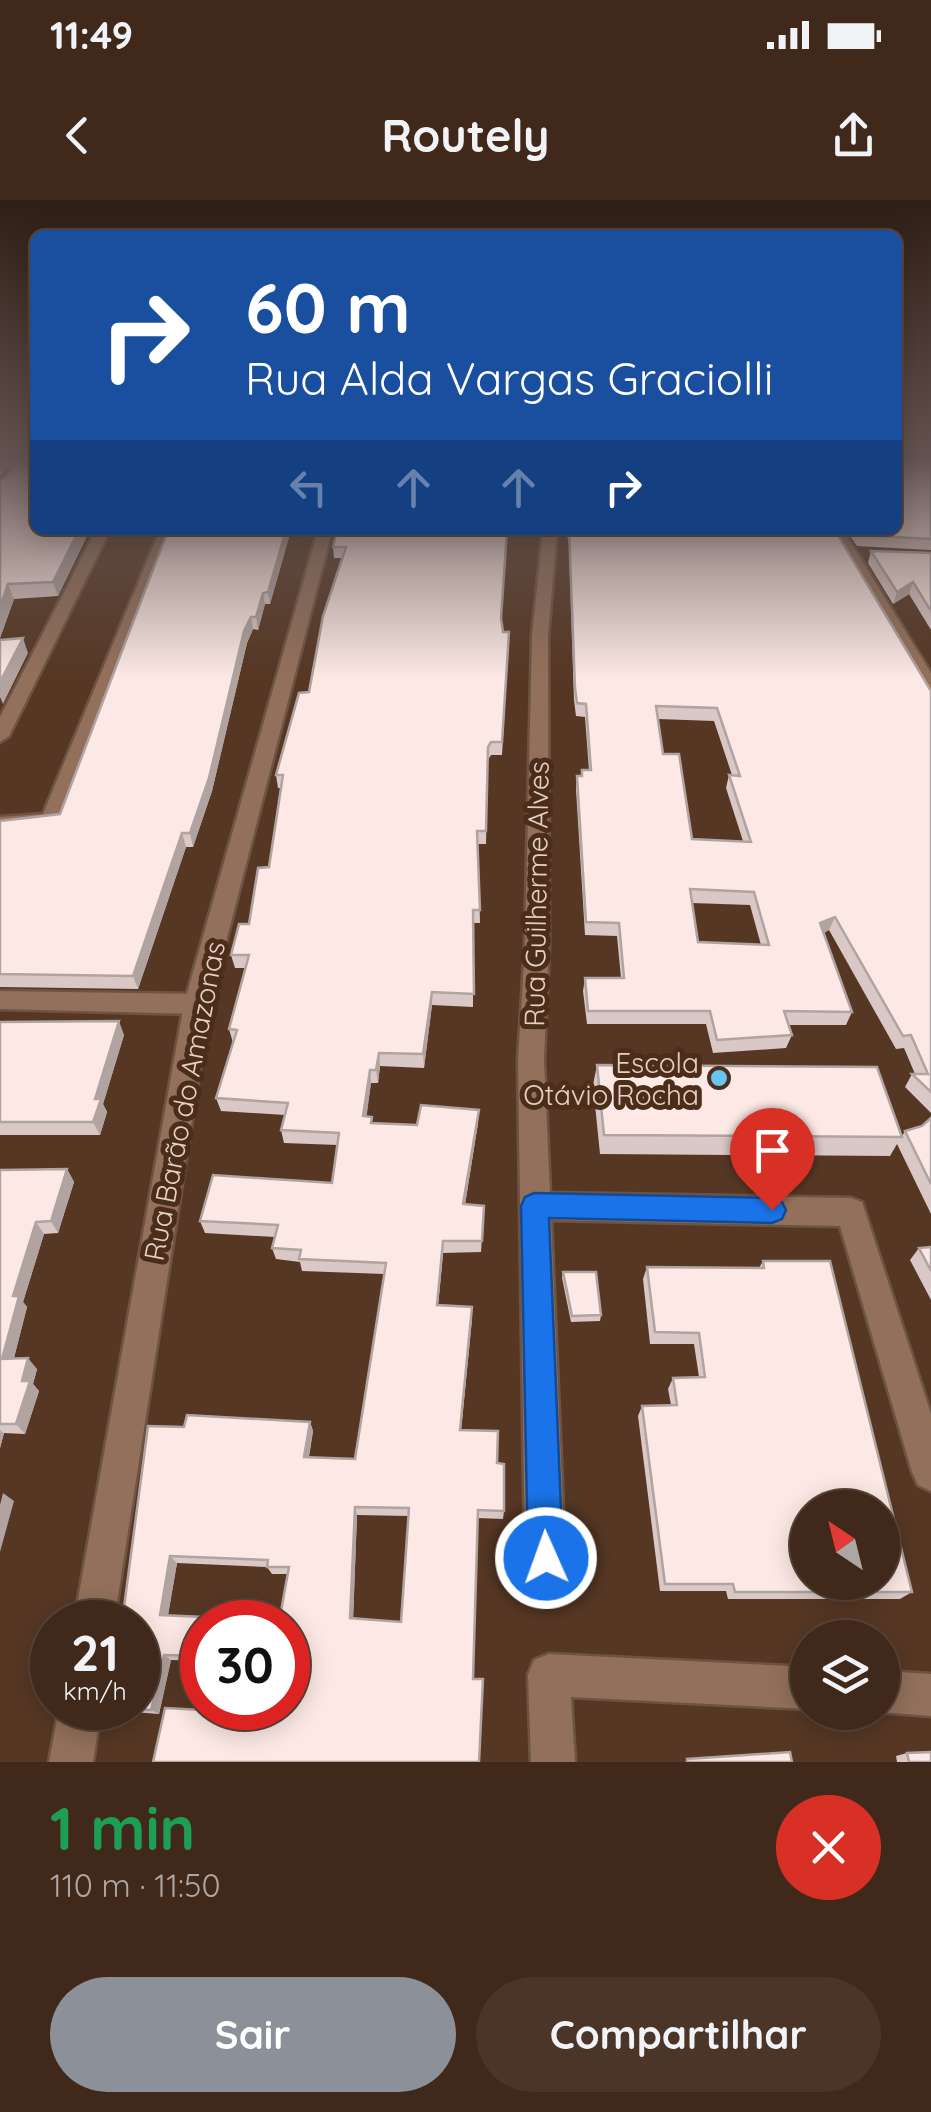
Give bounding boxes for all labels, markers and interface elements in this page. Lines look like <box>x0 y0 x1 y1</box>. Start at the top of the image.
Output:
text: 11:49 <box>50 11 133 59</box>
text: Routely <box>382 107 549 163</box>
icon: back <box>50 108 105 163</box>
icon: share <box>826 108 881 163</box>
text: 60 m <box>245 263 411 351</box>
icon: right <box>80 270 210 400</box>
text: Rua Alda Vargas Graciolli <box>245 350 773 406</box>
icon: left <box>281 460 336 515</box>
icon: ahead <box>386 460 441 515</box>
icon: ahead <box>491 460 546 515</box>
icon: right <box>596 460 651 515</box>
street label: Rua Guilherme Alves <box>516 761 556 1027</box>
street label: Rua Barão do Amazonas <box>136 938 232 1264</box>
place label: Escola Otávio Rocha <box>523 1045 699 1112</box>
marker: Escola Otávio Rocha <box>708 1067 730 1089</box>
pin <box>730 1108 815 1211</box>
icon: arrive <box>745 1123 800 1178</box>
north arrow <box>790 1490 900 1600</box>
map controls <box>790 1490 900 1730</box>
position arrow <box>494 1506 598 1610</box>
speed limit sign: 30 <box>180 1600 310 1730</box>
button: layers <box>790 1620 900 1730</box>
text: 21 <box>71 1621 119 1684</box>
text: km/h <box>63 1675 127 1706</box>
text: 1 min <box>50 1790 195 1865</box>
button: close <box>776 1795 881 1900</box>
text: 110 m · 11:50 <box>50 1865 221 1905</box>
button: Sair <box>50 1977 456 2092</box>
button: Compartilhar <box>476 1977 881 2092</box>

